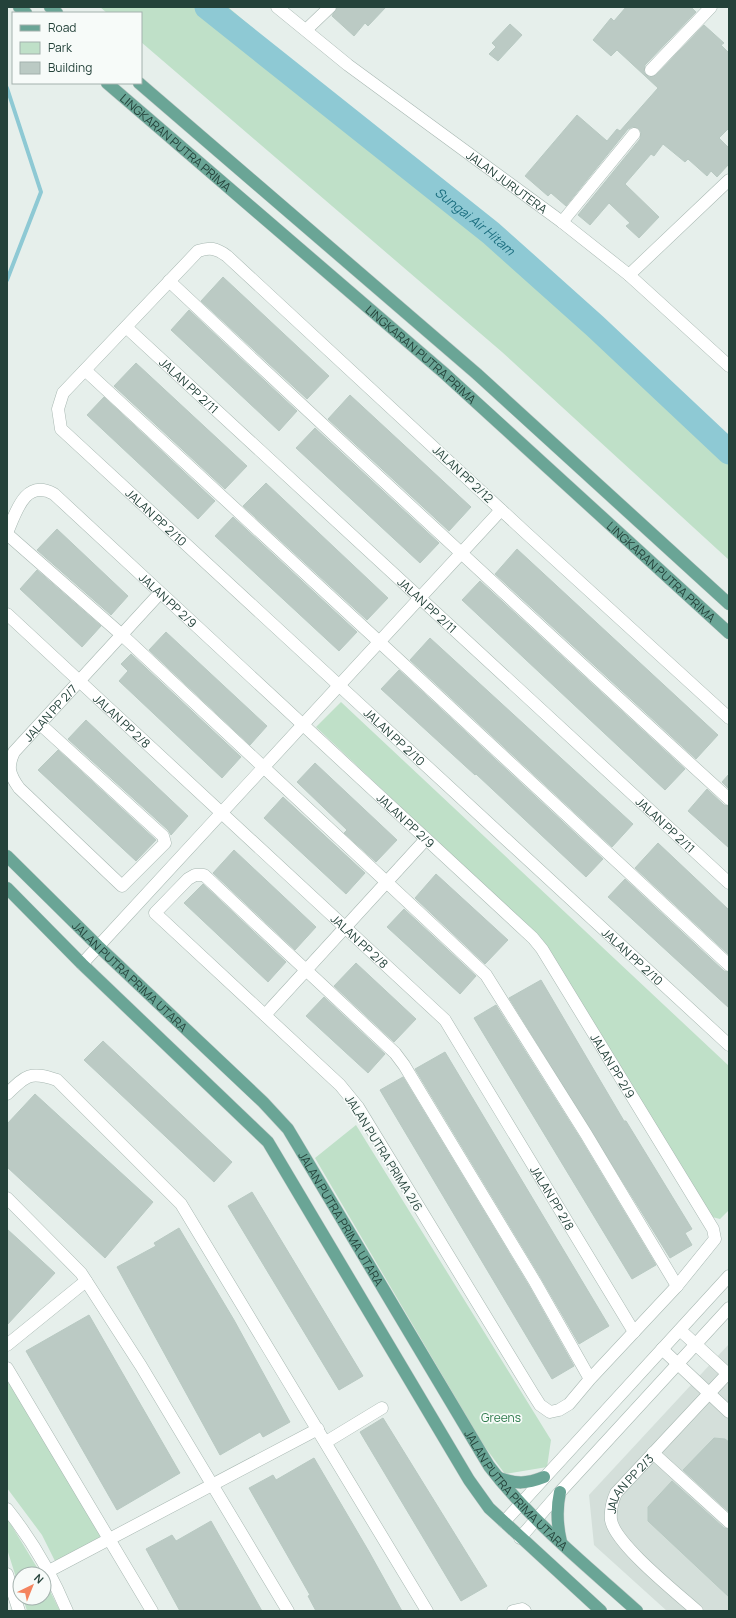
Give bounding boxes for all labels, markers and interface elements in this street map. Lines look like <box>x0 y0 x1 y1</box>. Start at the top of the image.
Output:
legend <box>12 12 142 84</box>
text: Road <box>48 19 76 36</box>
text: Park <box>48 39 73 56</box>
text: Building <box>48 59 92 76</box>
street label: LINGKARAN PUTRA PRIMA <box>117 90 236 195</box>
street label: JALAN JURUTERA <box>463 146 551 217</box>
water label: Sungai Air Hitam <box>431 183 519 260</box>
street label: LINGKARAN PUTRA PRIMA <box>362 301 481 407</box>
street label: JALAN PP 2/11 <box>156 354 223 417</box>
street label: JALAN PP 2/12 <box>429 441 497 507</box>
street label: JALAN PP 2/10 <box>122 484 191 550</box>
street label: LINGKARAN PUTRA PRIMA <box>603 517 720 626</box>
street label: JALAN PP 2/9 <box>136 569 201 631</box>
street label: JALAN PP 2/11 <box>394 573 461 637</box>
street label: JALAN PP 2/7 <box>20 680 81 745</box>
street label: JALAN PP 2/8 <box>90 690 155 752</box>
street label: JALAN PP 2/10 <box>360 704 429 769</box>
street label: JALAN PP 2/9 <box>373 789 439 851</box>
street label: JALAN PP 2/11 <box>632 793 699 856</box>
street label: JALAN PP 2/8 <box>327 910 392 972</box>
street label: JALAN PUTRA PRIMA UTARA <box>69 917 192 1035</box>
street label: JALAN PP 2/10 <box>598 924 667 989</box>
street label: JALAN PP 2/9 <box>587 1030 639 1101</box>
street label: JALAN PUTRA PRIMA 2/6 <box>341 1092 427 1214</box>
street label: JALAN PUTRA PRIMA UTARA <box>295 1148 388 1289</box>
street label: JALAN PP 2/8 <box>527 1162 579 1233</box>
park label: Greens <box>481 1409 521 1426</box>
street label: JALAN PUTRA PRIMA UTARA <box>461 1426 572 1554</box>
street label: JALAN PP 2/3 <box>602 1450 657 1514</box>
north arrow <box>12 1566 52 1606</box>
text: N <box>31 1570 47 1587</box>

